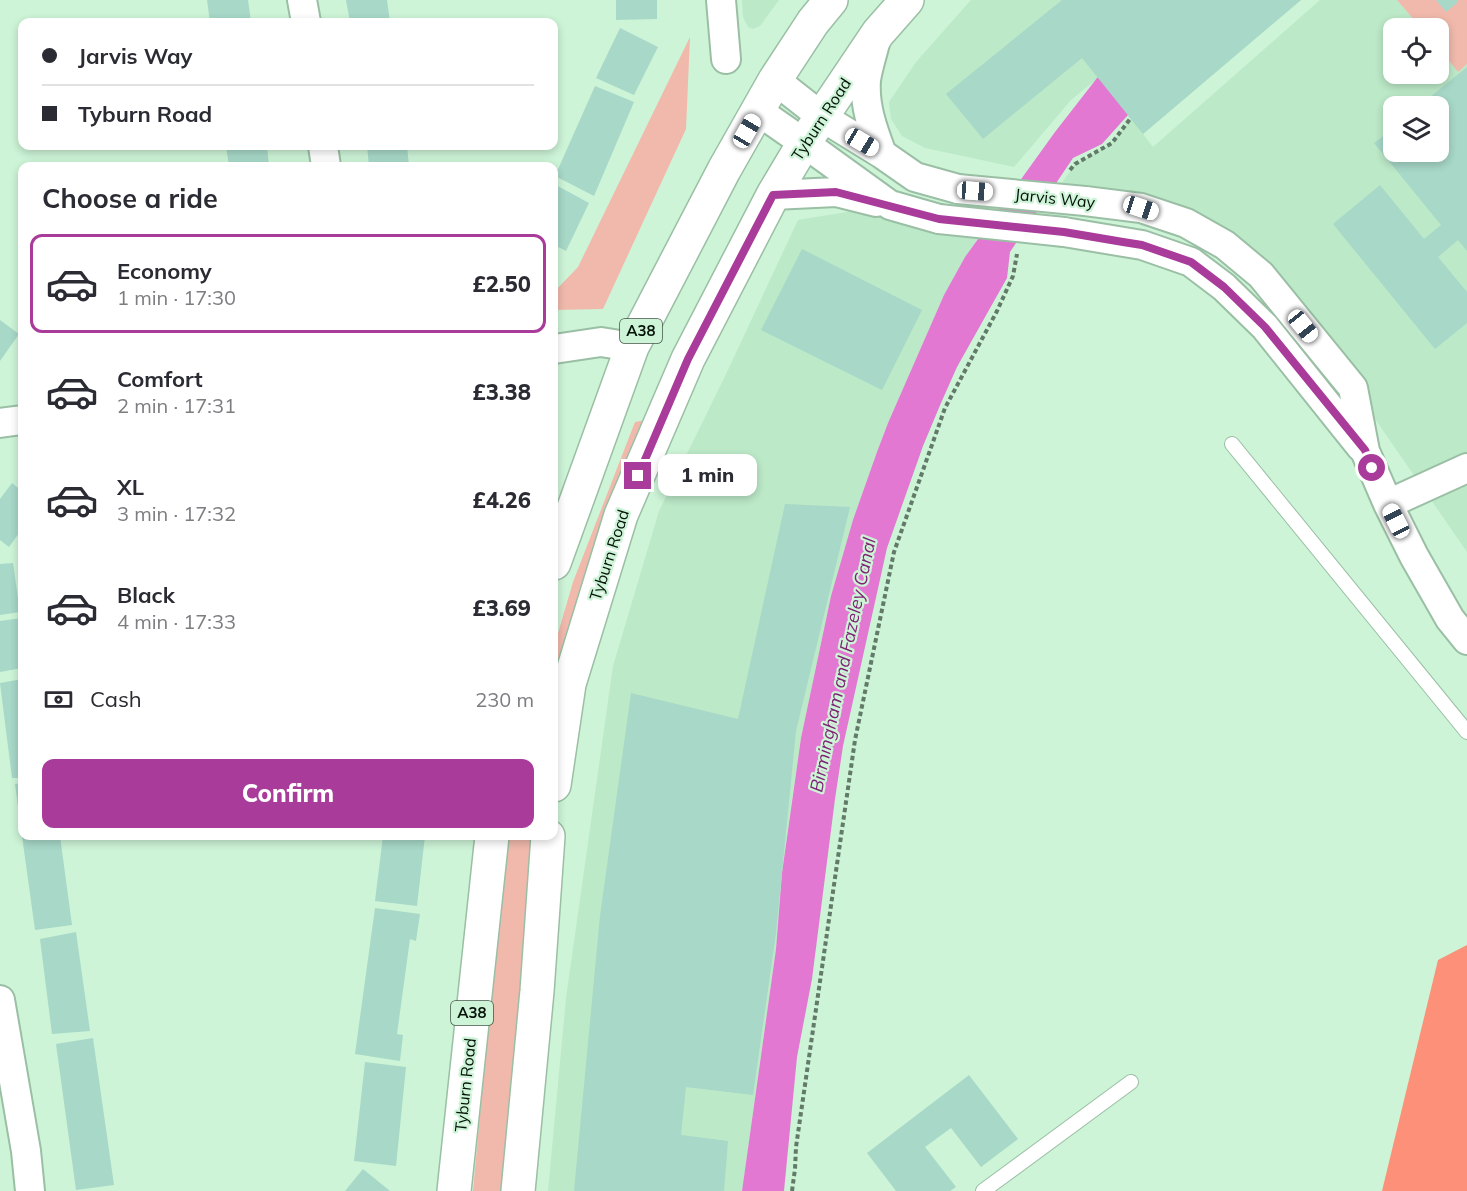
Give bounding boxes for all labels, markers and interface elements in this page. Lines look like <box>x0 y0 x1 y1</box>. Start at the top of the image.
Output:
map controls <box>1383 18 1449 162</box>
button: locate <box>1383 18 1449 84</box>
text: Jarvis Way <box>78 42 193 70</box>
street label: Tyburn Road <box>787 74 855 164</box>
button: layers <box>1383 96 1449 162</box>
text: Tyburn Road <box>78 100 212 128</box>
car <box>730 111 764 151</box>
car <box>842 125 882 159</box>
text: Choose a ride <box>42 181 218 215</box>
car <box>956 181 994 201</box>
street label: Jarvis Way <box>1014 184 1097 212</box>
car <box>1121 194 1161 222</box>
icon: car <box>45 257 99 311</box>
text: Economy <box>117 257 212 285</box>
text: £2.50 <box>472 270 531 298</box>
text: 1 min · 17:30 <box>117 285 236 310</box>
car <box>1285 306 1321 346</box>
road number: A38 <box>620 319 662 343</box>
icon: car <box>45 365 99 419</box>
text: Comfort <box>117 365 203 393</box>
text: £3.38 <box>472 378 531 406</box>
text: 2 min · 17:31 <box>117 393 236 418</box>
route start <box>1358 454 1385 481</box>
callout: 1 min <box>659 455 758 497</box>
route end <box>624 462 651 489</box>
text: 1 min <box>681 462 734 487</box>
icon: car <box>45 473 99 527</box>
text: XL <box>117 473 144 501</box>
text: £4.26 <box>472 486 531 514</box>
text: 3 min · 17:32 <box>117 501 236 526</box>
car <box>1380 501 1412 541</box>
street label: Tyburn Road <box>585 507 633 603</box>
water label: Birmingham and Fazeley Canal <box>804 535 881 794</box>
icon: car <box>45 581 99 635</box>
text: Black <box>117 581 175 609</box>
text: £3.69 <box>472 594 531 622</box>
text: 4 min · 17:33 <box>117 609 236 634</box>
icon: cash <box>42 683 75 716</box>
text: Cash <box>90 685 142 713</box>
text: 230 m <box>475 687 534 712</box>
button: Confirm <box>42 759 534 828</box>
road number: A38 <box>451 1001 493 1025</box>
street label: Tyburn Road <box>450 1037 480 1133</box>

